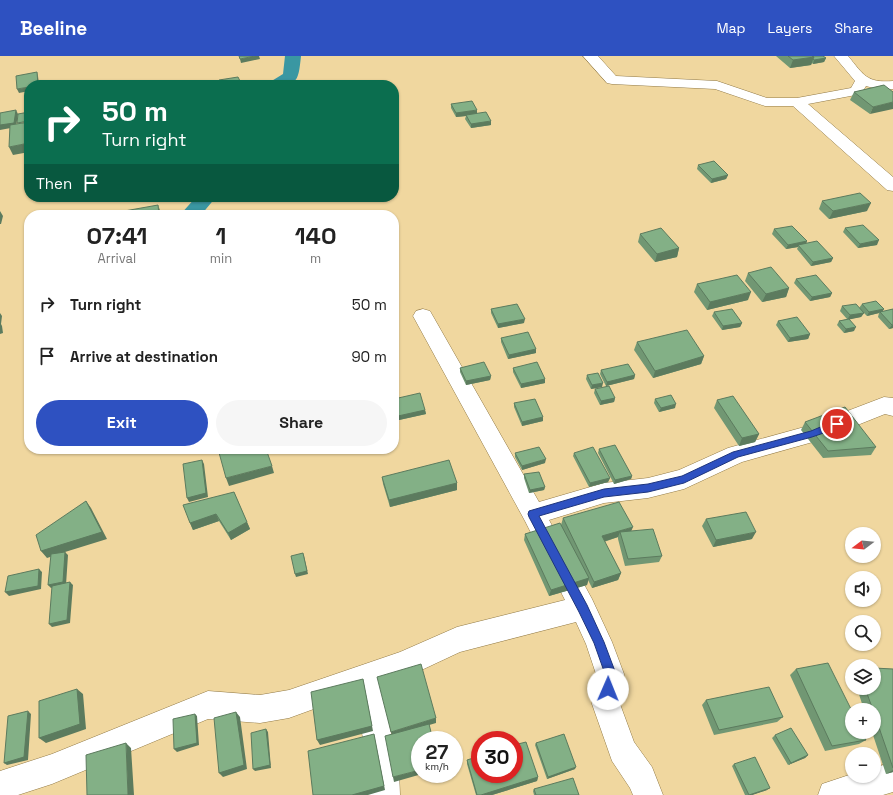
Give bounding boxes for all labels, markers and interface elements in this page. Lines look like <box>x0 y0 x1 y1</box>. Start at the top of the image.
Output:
text: Beeline <box>20 16 87 41</box>
text: Map <box>716 19 746 37</box>
text: Layers <box>768 19 812 37</box>
text: Share <box>834 19 873 37</box>
text: 50 m <box>102 93 168 129</box>
icon: right <box>36 96 88 148</box>
text: Turn right <box>102 128 186 151</box>
icon: arrive <box>80 172 102 194</box>
text: Then <box>36 174 72 193</box>
text: 07:41 <box>87 220 147 251</box>
text: 1 <box>216 220 226 251</box>
text: 140 <box>295 220 336 251</box>
text: Arrival <box>98 250 136 267</box>
text: min <box>210 250 232 267</box>
text: m <box>310 250 321 267</box>
icon: right <box>36 293 58 315</box>
text: Turn right <box>70 295 141 314</box>
text: 50 m <box>352 295 387 314</box>
icon: arrive <box>36 345 58 367</box>
text: Arrive at destination <box>70 347 218 366</box>
text: 90 m <box>351 347 387 366</box>
button: Exit <box>36 400 208 446</box>
button: Share <box>216 400 387 446</box>
pin <box>820 407 854 441</box>
icon: arrive <box>826 413 848 435</box>
north arrow <box>845 527 881 563</box>
map controls <box>845 527 881 783</box>
button: sound <box>845 571 881 607</box>
button: search <box>845 615 881 651</box>
button: layers <box>845 659 881 695</box>
position arrow <box>587 668 629 710</box>
button: + <box>845 703 881 739</box>
speed limit sign: 30 <box>471 731 523 783</box>
text: 27 <box>426 739 448 765</box>
button: − <box>845 747 881 783</box>
text: km/h <box>425 760 449 773</box>

